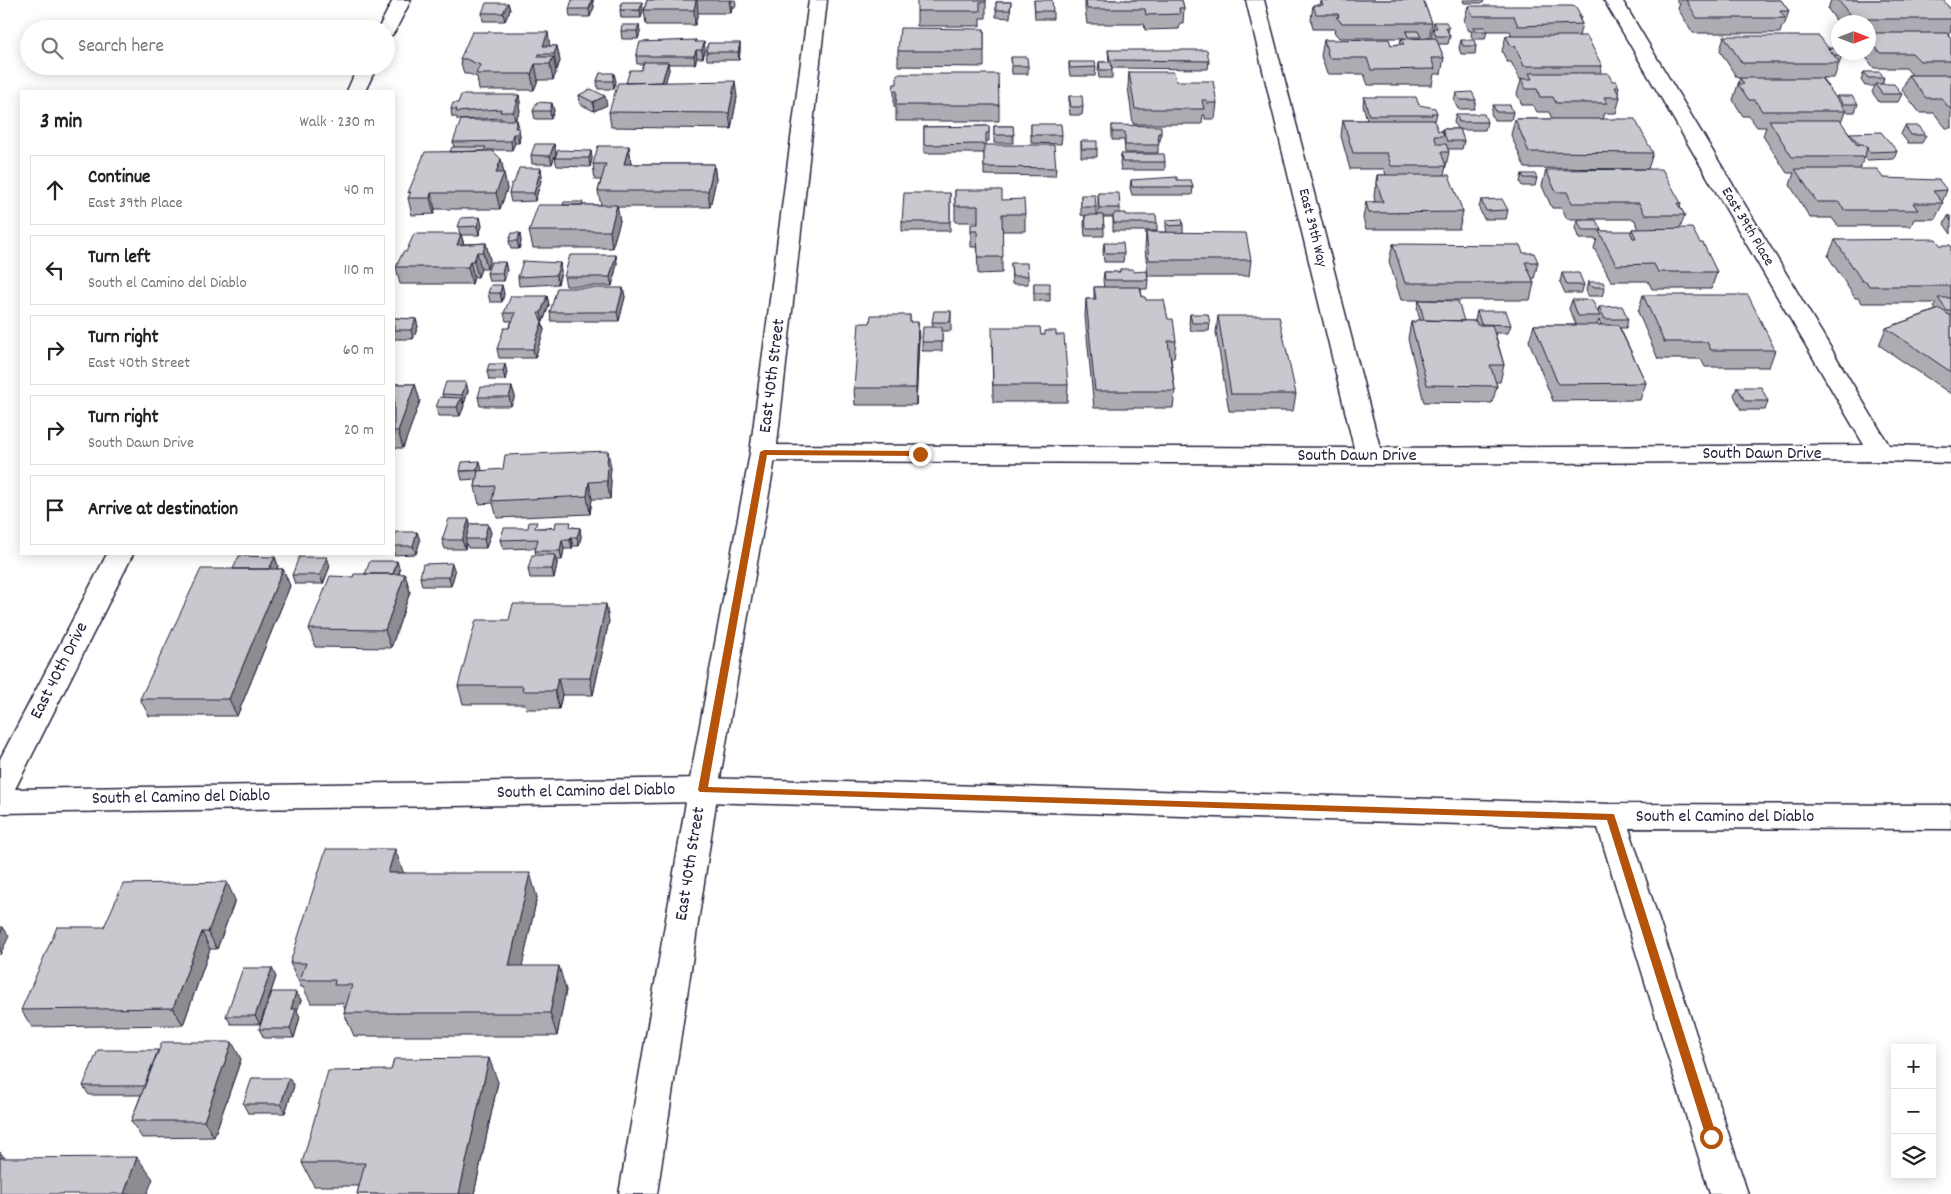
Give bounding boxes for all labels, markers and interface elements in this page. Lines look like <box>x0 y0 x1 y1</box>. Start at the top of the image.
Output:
north arrow <box>1831 15 1876 60</box>
search box <box>20 20 395 75</box>
icon: search <box>38 34 66 62</box>
text: Search here <box>78 34 164 61</box>
text: 3 min <box>40 108 82 138</box>
text: Walk · 230 m <box>299 111 375 134</box>
text: Continue <box>88 165 150 192</box>
icon: ahead <box>41 176 69 204</box>
text: 40 m <box>344 179 374 202</box>
street label: East 39th Place <box>1715 183 1779 271</box>
street label: East 39th Way <box>1292 186 1333 270</box>
text: East 39th Place <box>88 192 182 215</box>
text: Turn left <box>88 245 151 272</box>
icon: left <box>41 256 69 284</box>
text: 110 m <box>344 259 374 282</box>
text: South el Camino del Diablo <box>88 272 247 295</box>
street label: East 40th Street <box>754 317 792 435</box>
text: Turn right <box>88 325 159 352</box>
icon: right <box>41 336 69 364</box>
text: 60 m <box>343 339 374 362</box>
text: East 40th Street <box>88 352 190 375</box>
text: Turn right <box>88 405 159 432</box>
icon: right <box>41 416 69 444</box>
text: 20 m <box>344 419 374 442</box>
text: South Dawn Drive <box>88 432 194 455</box>
street label: South Dawn Drive <box>1702 442 1822 467</box>
route end <box>909 443 932 466</box>
street label: South Dawn Drive <box>1297 444 1417 469</box>
icon: arrive <box>41 496 69 524</box>
text: Arrive at destination <box>88 497 238 524</box>
street label: East 40th Drive <box>25 618 95 724</box>
street label: South el Camino del Diablo <box>497 778 675 806</box>
street label: South el Camino del Diablo <box>92 784 270 812</box>
street label: East 40th Street <box>670 805 712 923</box>
street label: South el Camino del Diablo <box>1636 805 1814 830</box>
map controls <box>1891 1044 1936 1179</box>
button: + <box>1891 1044 1936 1089</box>
button: − <box>1891 1089 1936 1134</box>
route start <box>1700 1126 1723 1149</box>
button: layers <box>1891 1134 1936 1179</box>

